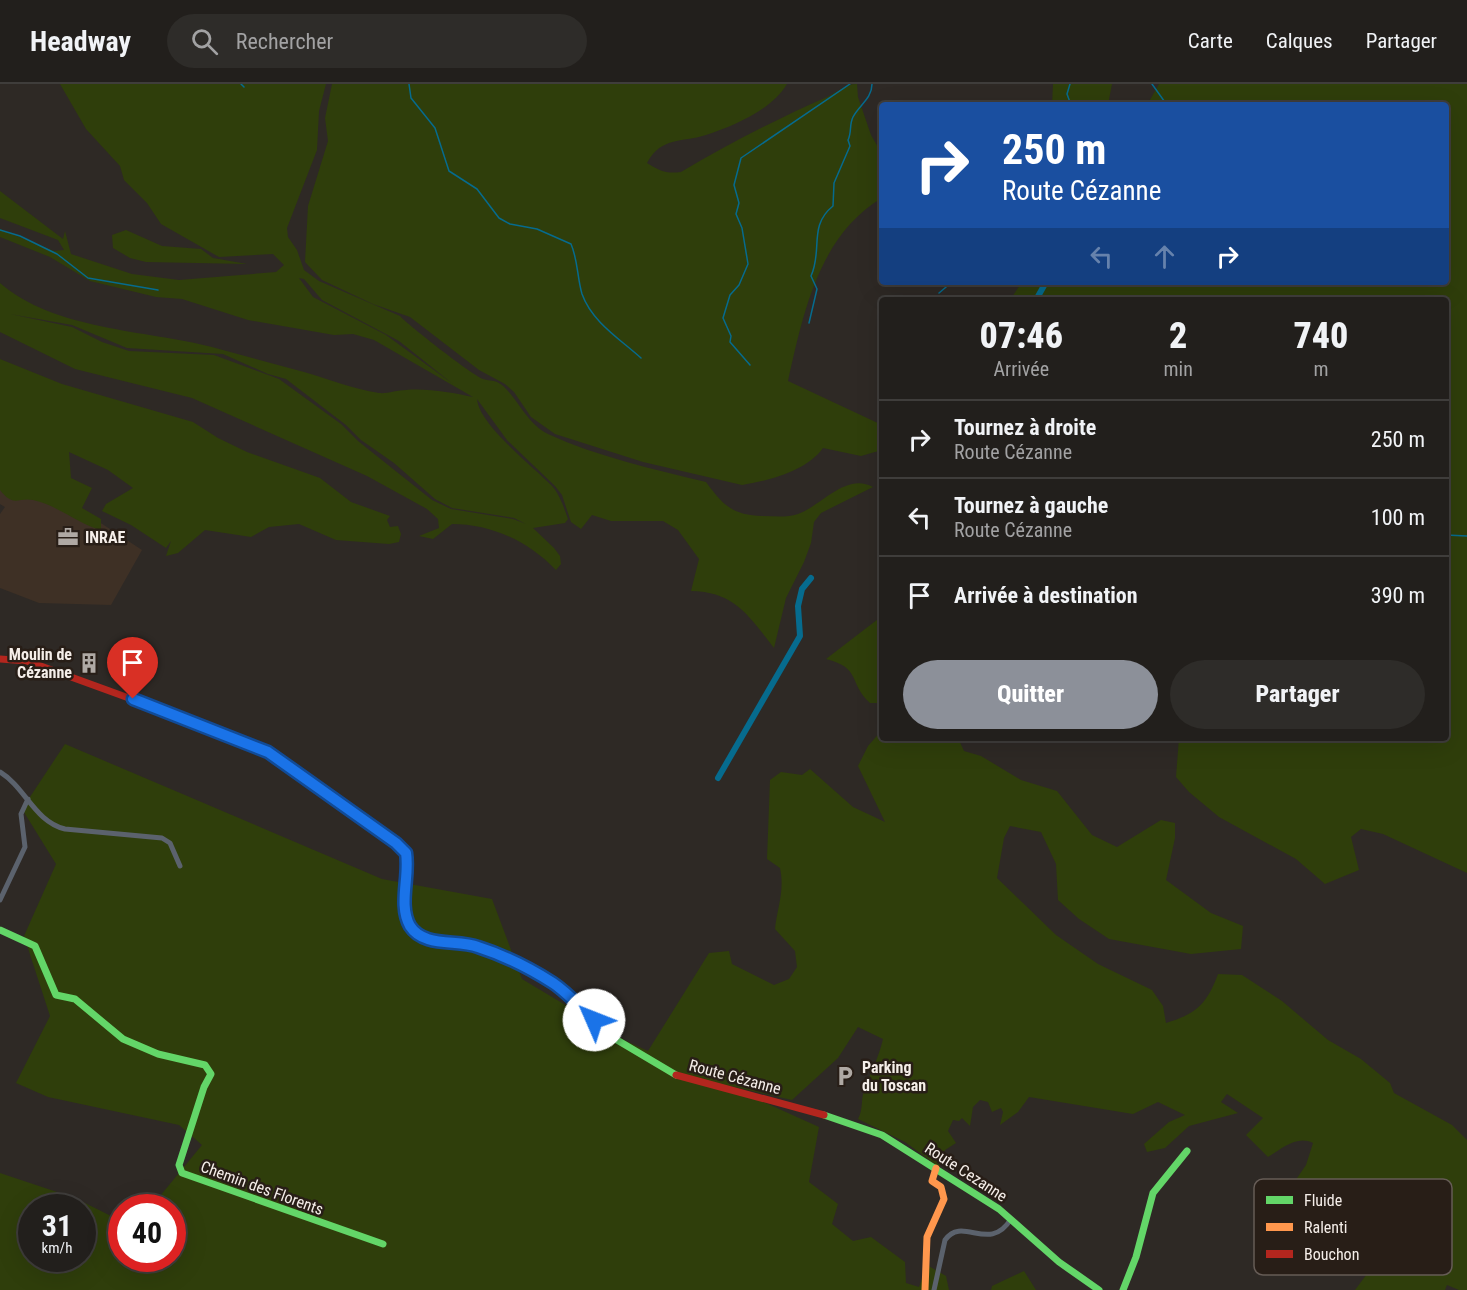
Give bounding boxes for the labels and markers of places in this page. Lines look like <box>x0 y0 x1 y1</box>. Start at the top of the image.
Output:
office icon: INRAE <box>56 525 80 549</box>
place label: INRAE <box>85 528 126 547</box>
pin <box>107 637 158 699</box>
place label: Moulin de Cézanne <box>9 645 72 682</box>
building icon: Moulin de Cézanne <box>77 651 101 675</box>
place label: Parking du Toscan <box>862 1058 926 1095</box>
parking icon: Parking du Toscan <box>833 1064 857 1088</box>

